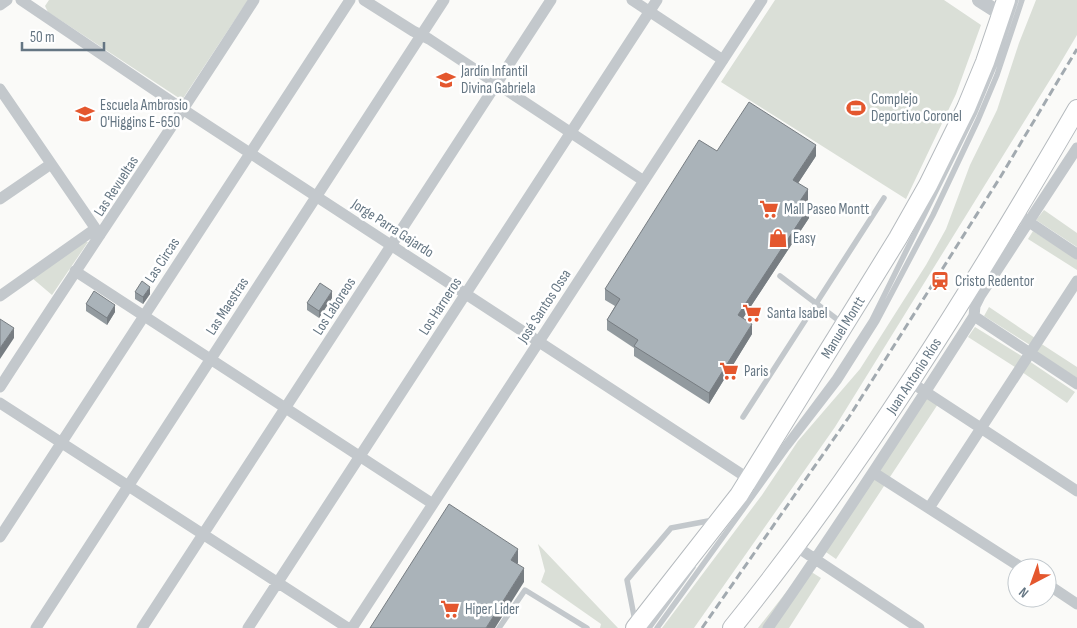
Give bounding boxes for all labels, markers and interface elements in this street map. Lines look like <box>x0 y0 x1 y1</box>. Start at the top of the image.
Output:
scale bar <box>22 20 105 52</box>
text: 50 m <box>30 28 55 47</box>
place label: Jardín Infantil Divina Gabriela <box>460 62 536 98</box>
school or university icon: Jardín Infantil Divina Gabriela <box>435 69 457 91</box>
place label: Complejo Deportivo Coronel <box>871 90 962 126</box>
place label: Escuela Ambrosio O'Higgins E-650 <box>100 96 188 132</box>
sports icon: Complejo Deportivo Coronel <box>845 97 867 119</box>
school or university icon: Escuela Ambrosio O'Higgins E-650 <box>74 103 96 125</box>
street label: Las Revueltas <box>90 152 143 220</box>
street label: Jorge Parra Gajardo <box>347 194 437 262</box>
supermarket icon: Mall Paseo Montt <box>758 198 780 220</box>
place label: Mall Paseo Montt <box>784 200 870 219</box>
shop icon: Easy <box>767 227 789 249</box>
place label: Easy <box>793 229 816 248</box>
street label: Las Circas <box>141 234 184 286</box>
street label: José Santos Ossa <box>513 266 575 348</box>
station icon: Cristo Redentor <box>929 270 951 292</box>
place label: Cristo Redentor <box>955 272 1035 291</box>
street label: Las Maestras <box>202 274 253 339</box>
street label: Los Laboreos <box>309 274 360 339</box>
street label: Los Harneros <box>415 274 466 339</box>
street label: Manuel Montt <box>817 293 870 362</box>
supermarket icon: Santa Isabel <box>741 302 763 324</box>
place label: Santa Isabel <box>767 304 828 323</box>
street label: Juan Antonio Ríos <box>882 334 946 419</box>
supermarket icon: Paris <box>718 360 740 382</box>
place label: Paris <box>744 362 768 381</box>
north arrow <box>1007 558 1057 608</box>
text: N <box>1015 584 1032 601</box>
supermarket icon: Hiper Lider <box>439 598 461 620</box>
place label: Hiper Lider <box>465 600 520 619</box>

